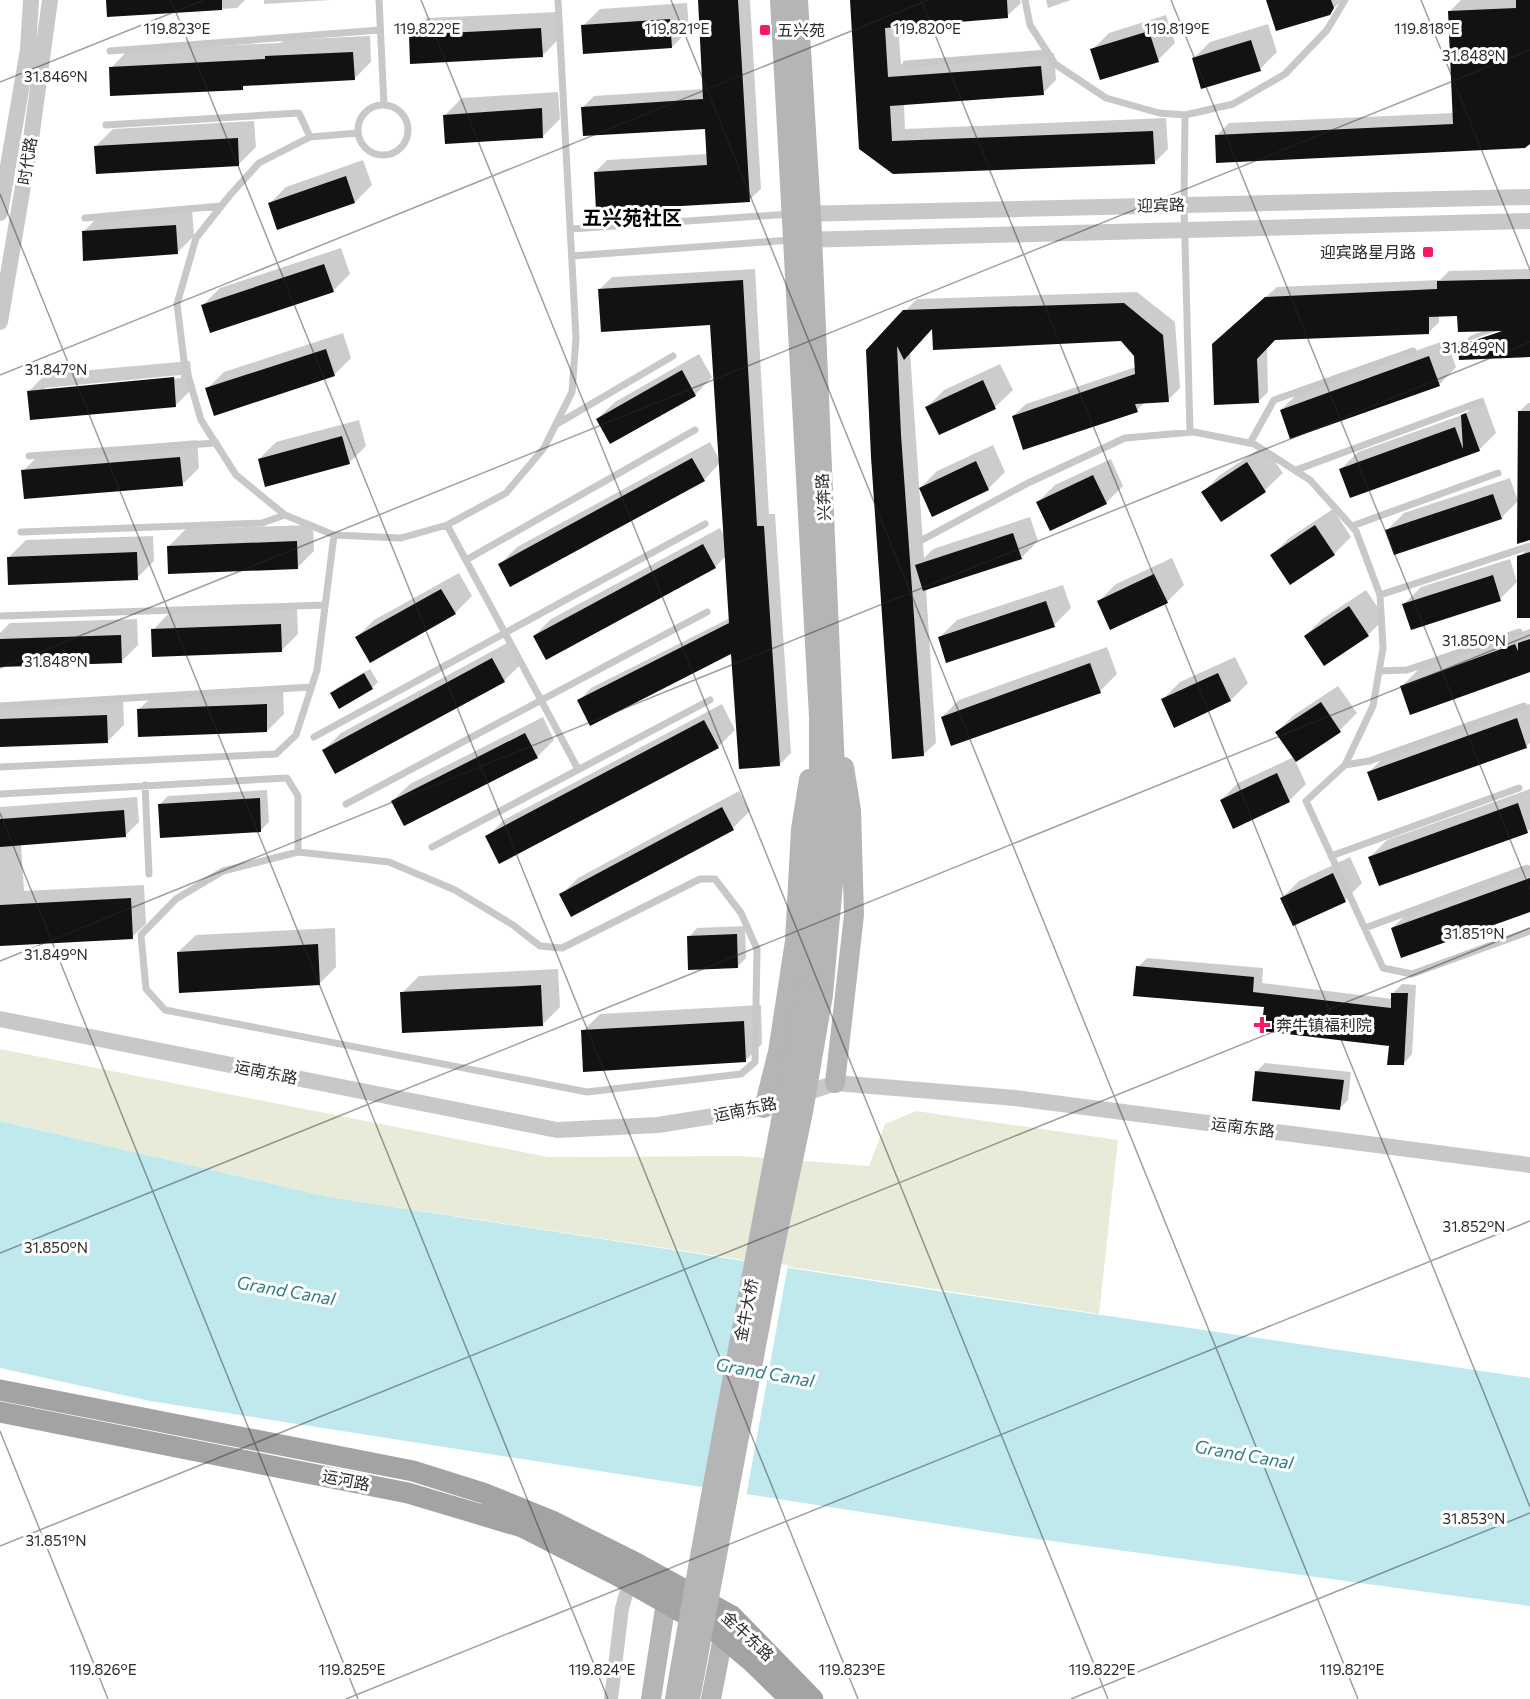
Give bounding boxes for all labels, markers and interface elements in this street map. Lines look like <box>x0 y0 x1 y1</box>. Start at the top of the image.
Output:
text: 119.823°E <box>144 19 211 37</box>
text: 119.822°E <box>394 19 460 37</box>
text: 119.821°E <box>645 19 710 37</box>
text: 119.820°E <box>893 19 961 37</box>
text: 119.819°E <box>1144 19 1210 37</box>
text: 119.818°E <box>1394 19 1460 37</box>
place label: 五兴苑 <box>777 20 825 39</box>
marker: 五兴苑 <box>758 23 772 37</box>
text: 31.848°N <box>1442 46 1506 64</box>
text: 31.846°N <box>24 67 88 85</box>
street label: 时代路 <box>13 136 40 186</box>
street label: 迎宾路 <box>1137 195 1185 214</box>
district label: 五兴苑社区 <box>582 205 682 229</box>
place label: 迎宾路星月路 <box>1320 242 1416 261</box>
marker: 迎宾路星月路 <box>1421 245 1435 259</box>
text: 31.849°N <box>1442 338 1506 356</box>
text: 31.847°N <box>25 360 87 378</box>
street label: 兴奔路 <box>812 473 833 521</box>
text: 31.850°N <box>1442 631 1506 649</box>
text: 31.848°N <box>24 652 88 670</box>
text: 31.851°N <box>1444 924 1504 942</box>
text: 31.849°N <box>24 945 88 963</box>
place label: 奔牛镇福利院 <box>1276 1015 1372 1034</box>
marker: 奔牛镇福利院 <box>1253 1016 1271 1034</box>
street label: 运南东路 <box>233 1056 299 1087</box>
street label: 运南东路 <box>712 1093 778 1124</box>
street label: 运南东路 <box>1210 1113 1276 1140</box>
text: 31.852°N <box>1443 1217 1505 1235</box>
text: 31.850°N <box>24 1238 88 1256</box>
water label: Grand Canal <box>235 1271 338 1310</box>
street label: 金牛大桥 <box>730 1277 761 1343</box>
water label: Grand Canal <box>714 1353 817 1392</box>
water label: Grand Canal <box>1193 1435 1296 1474</box>
street label: 运河路 <box>321 1466 371 1493</box>
text: 31.853°N <box>1443 1509 1505 1527</box>
text: 31.851°N <box>26 1531 86 1549</box>
street label: 金牛东路 <box>718 1607 778 1664</box>
text: 119.826°E <box>69 1660 137 1678</box>
text: 119.825°E <box>319 1660 386 1678</box>
text: 119.824°E <box>568 1660 636 1678</box>
text: 119.823°E <box>819 1660 886 1678</box>
text: 119.822°E <box>1069 1660 1135 1678</box>
text: 119.821°E <box>1320 1660 1385 1678</box>

